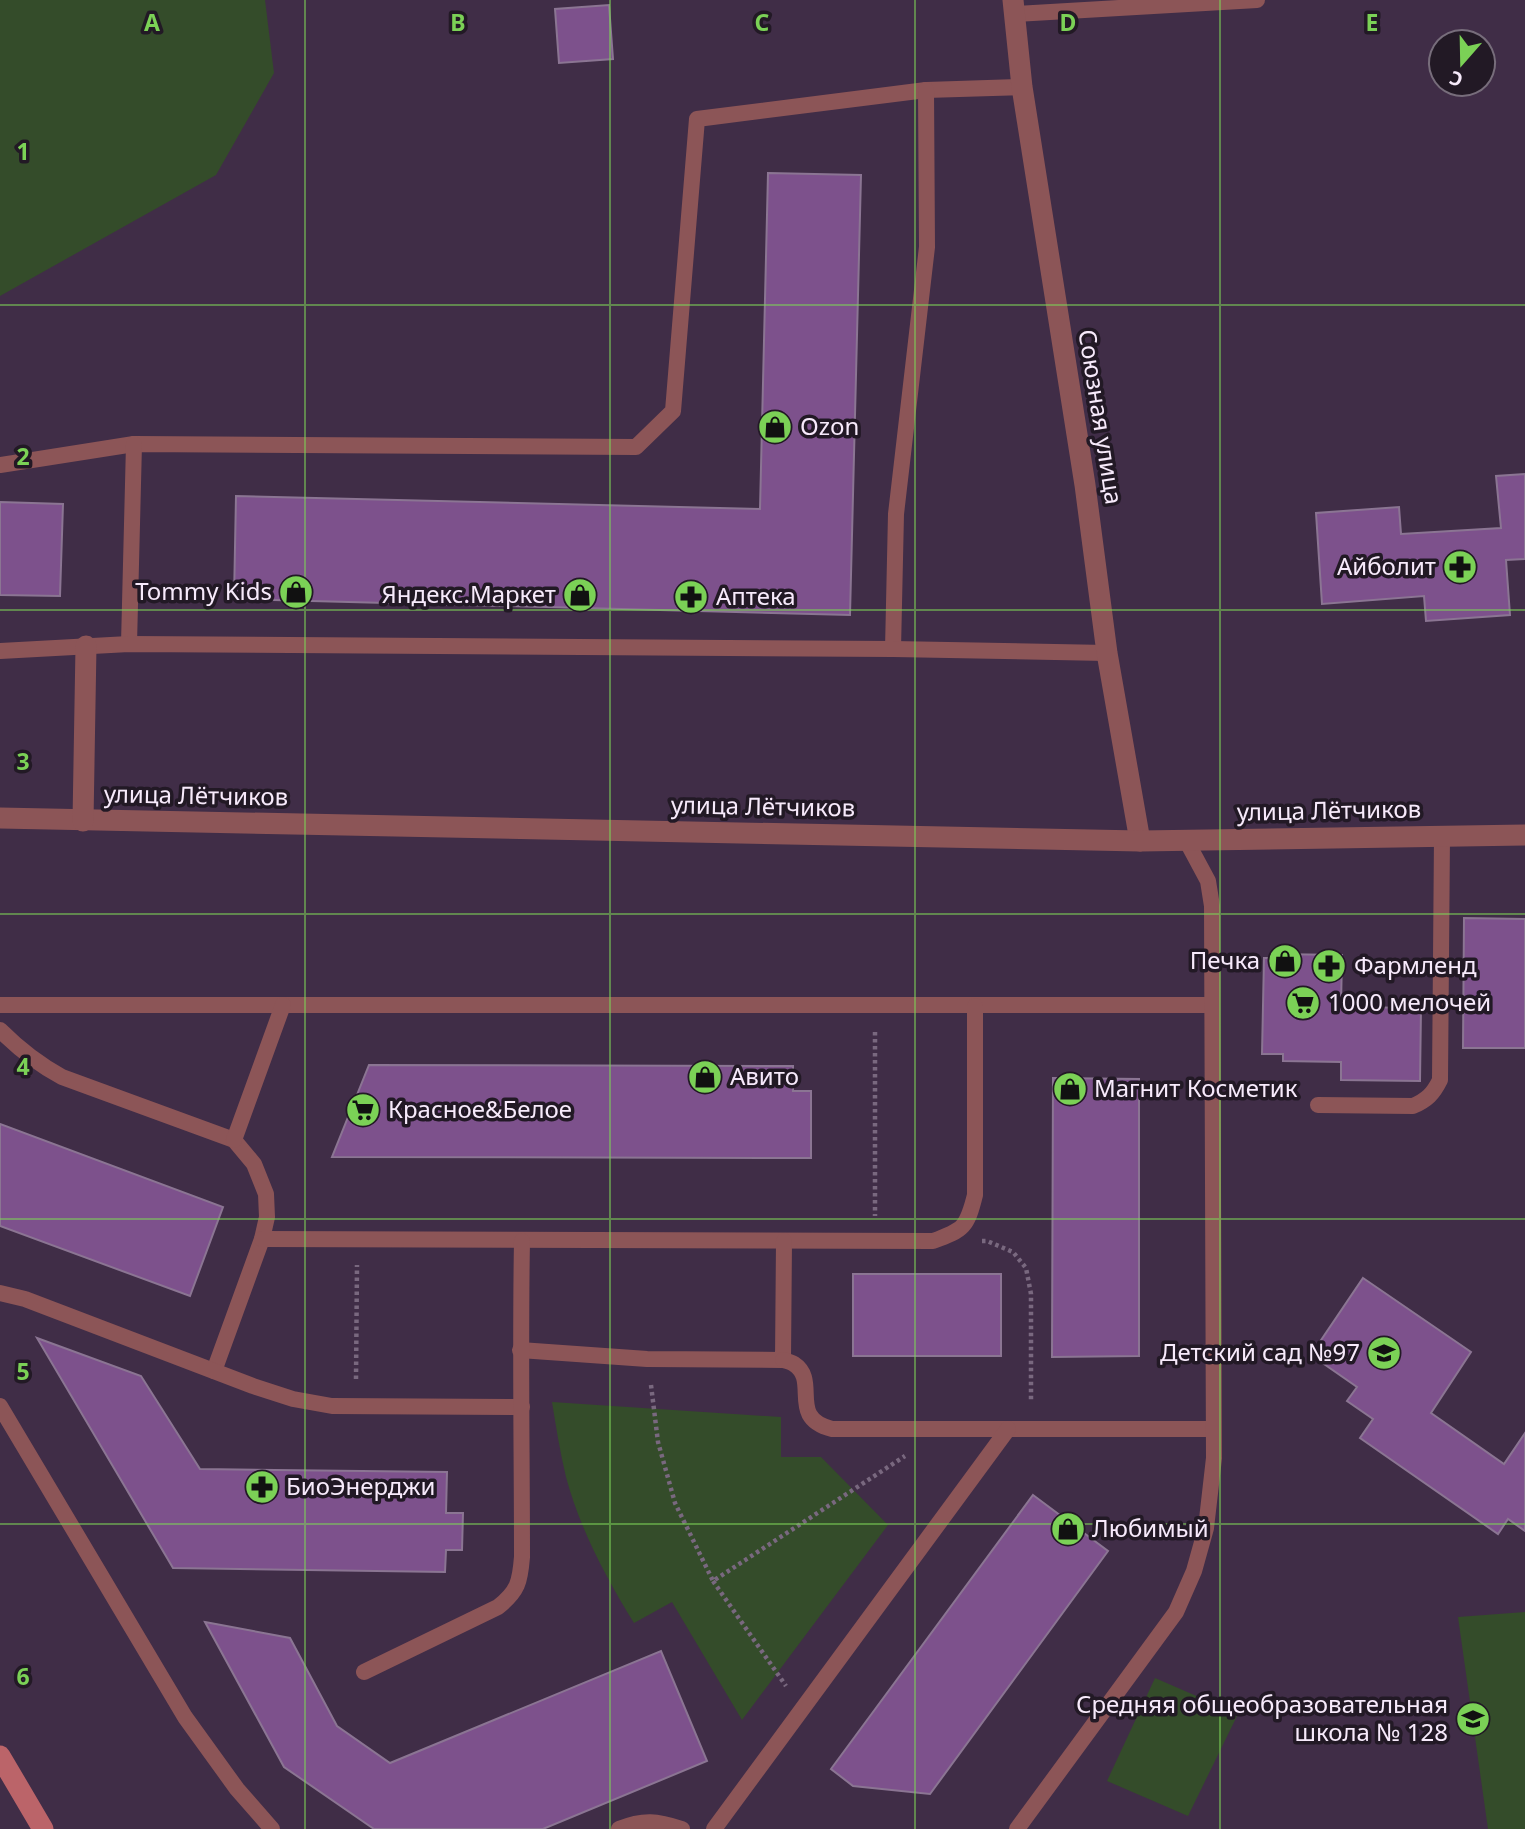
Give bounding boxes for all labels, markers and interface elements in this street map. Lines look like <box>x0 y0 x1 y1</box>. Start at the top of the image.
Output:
text: A <box>144 6 160 38</box>
text: B <box>450 6 466 38</box>
text: C <box>755 6 770 38</box>
text: D <box>1060 6 1076 38</box>
text: E <box>1366 6 1378 38</box>
north arrow <box>1427 28 1497 98</box>
text: С <box>1446 65 1466 93</box>
text: 1 <box>16 135 30 167</box>
street label: Союзная улица <box>1071 327 1132 507</box>
shop icon: Ozon <box>756 408 794 446</box>
place label: Ozon <box>800 409 859 442</box>
text: 2 <box>16 440 30 472</box>
pharmacy icon: Айболит <box>1441 548 1479 586</box>
place label: Айболит <box>1337 549 1436 582</box>
shop icon: Tommy Kids <box>277 573 315 611</box>
place label: Tommy Kids <box>135 574 272 607</box>
shop icon: Яндекс.Маркет <box>561 576 599 614</box>
place label: Яндекс.Маркет <box>382 577 556 610</box>
pharmacy icon: Аптека <box>672 578 710 616</box>
place label: Аптека <box>716 579 796 612</box>
text: 3 <box>16 745 30 777</box>
street label: улица Лётчиков <box>104 776 288 813</box>
street label: улица Лётчиков <box>671 787 855 824</box>
street label: улица Лётчиков <box>1237 791 1421 828</box>
shop icon: Печка <box>1266 942 1304 980</box>
place label: Печка <box>1190 943 1260 976</box>
pharmacy icon: Фармленд <box>1310 947 1348 985</box>
place label: Фармленд <box>1354 948 1477 981</box>
supermarket icon: 1000 мелочей <box>1284 984 1322 1022</box>
place label: 1000 мелочей <box>1328 985 1491 1018</box>
text: 4 <box>16 1050 30 1082</box>
shop icon: Авито <box>686 1058 724 1096</box>
place label: Авито <box>730 1059 799 1092</box>
shop icon: Магнит Косметик <box>1051 1070 1089 1108</box>
place label: Магнит Косметик <box>1094 1071 1298 1104</box>
supermarket icon: Красное&Белое <box>344 1091 382 1129</box>
place label: Красное&Белое <box>388 1092 572 1125</box>
school or university icon: Детский сад №97 <box>1365 1334 1403 1372</box>
place label: Детский сад №97 <box>1160 1335 1360 1368</box>
text: 5 <box>16 1355 30 1387</box>
pharmacy icon: БиоЭнерджи <box>243 1468 281 1506</box>
place label: БиоЭнерджи <box>286 1469 435 1502</box>
shop icon: Любимый <box>1049 1510 1087 1548</box>
place label: Любимый <box>1092 1511 1209 1544</box>
text: 6 <box>16 1660 30 1692</box>
place label: Средняя общеобразовательная школа № 128 <box>1076 1687 1448 1748</box>
school or university icon: Средняя общеобразовательная школа № 128 <box>1454 1700 1492 1738</box>

